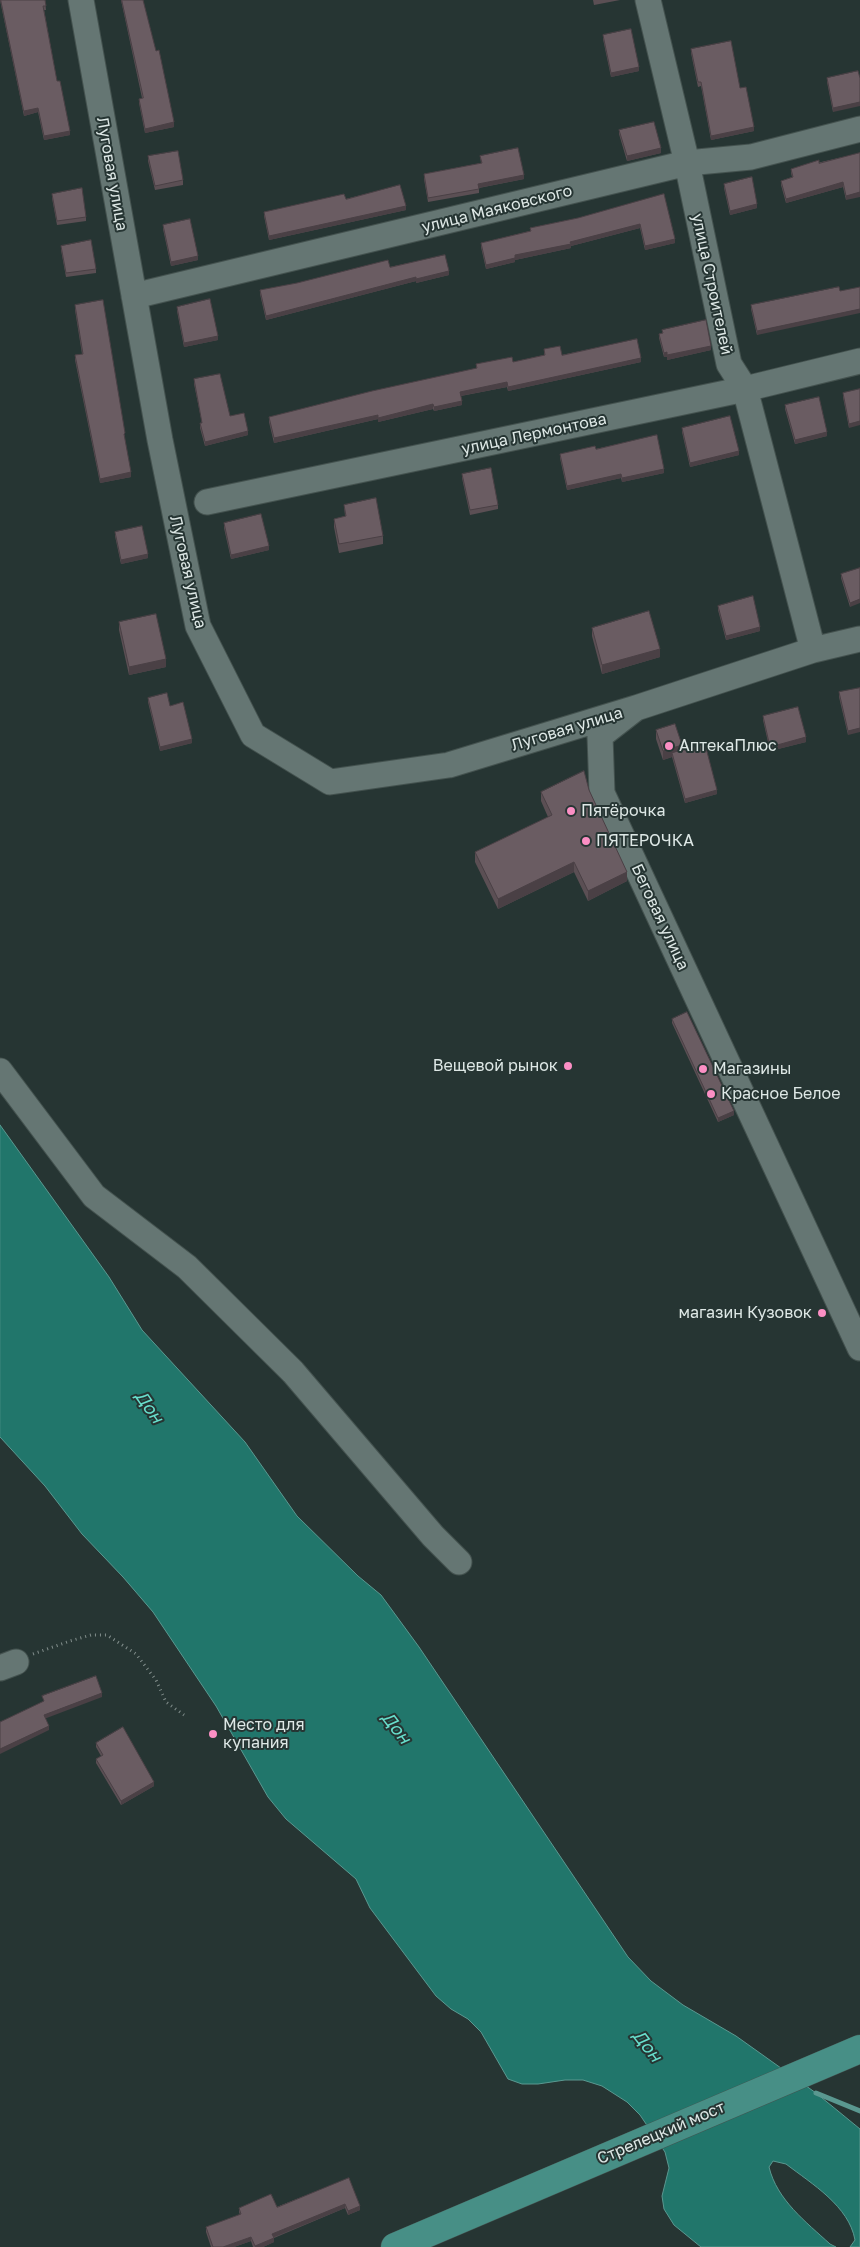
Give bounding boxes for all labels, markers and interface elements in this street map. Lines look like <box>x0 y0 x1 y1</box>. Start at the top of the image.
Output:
street label: Луговая улица <box>93 116 131 232</box>
street label: улица Маяковского <box>420 181 574 237</box>
street label: улица Строителей <box>688 212 736 356</box>
street label: улица Лермонтова <box>460 409 608 459</box>
street label: Луговая улица <box>166 514 210 630</box>
street label: Луговая улица <box>509 703 625 755</box>
place label: АптекаПлюс <box>679 736 777 756</box>
marker: АптекаПлюс <box>663 740 675 752</box>
place label: Пятёрочка <box>581 801 665 821</box>
marker: Пятёрочка <box>565 805 577 817</box>
place label: ПЯТЕРОЧКА <box>596 831 694 851</box>
marker: ПЯТЕРОЧКА <box>580 835 592 847</box>
street label: Беговая улица <box>627 861 693 973</box>
place label: Вещевой рынок <box>433 1056 558 1076</box>
place label: Магазины <box>713 1059 791 1079</box>
marker: Вещевой рынок <box>562 1060 574 1072</box>
marker: Магазины <box>697 1063 709 1075</box>
place label: Красное Белое <box>721 1084 840 1104</box>
marker: Красное Белое <box>705 1088 717 1100</box>
place label: магазин Кузовок <box>678 1303 812 1323</box>
marker: магазин Кузовок <box>816 1307 828 1319</box>
water label: Дон <box>130 1387 168 1427</box>
water label: Дон <box>377 1708 415 1748</box>
place label: Место для купания <box>223 1715 305 1753</box>
marker: Место для купания <box>207 1728 219 1740</box>
water label: Дон <box>628 2026 666 2066</box>
street label: Стрелецкий мост <box>594 2097 728 2169</box>

